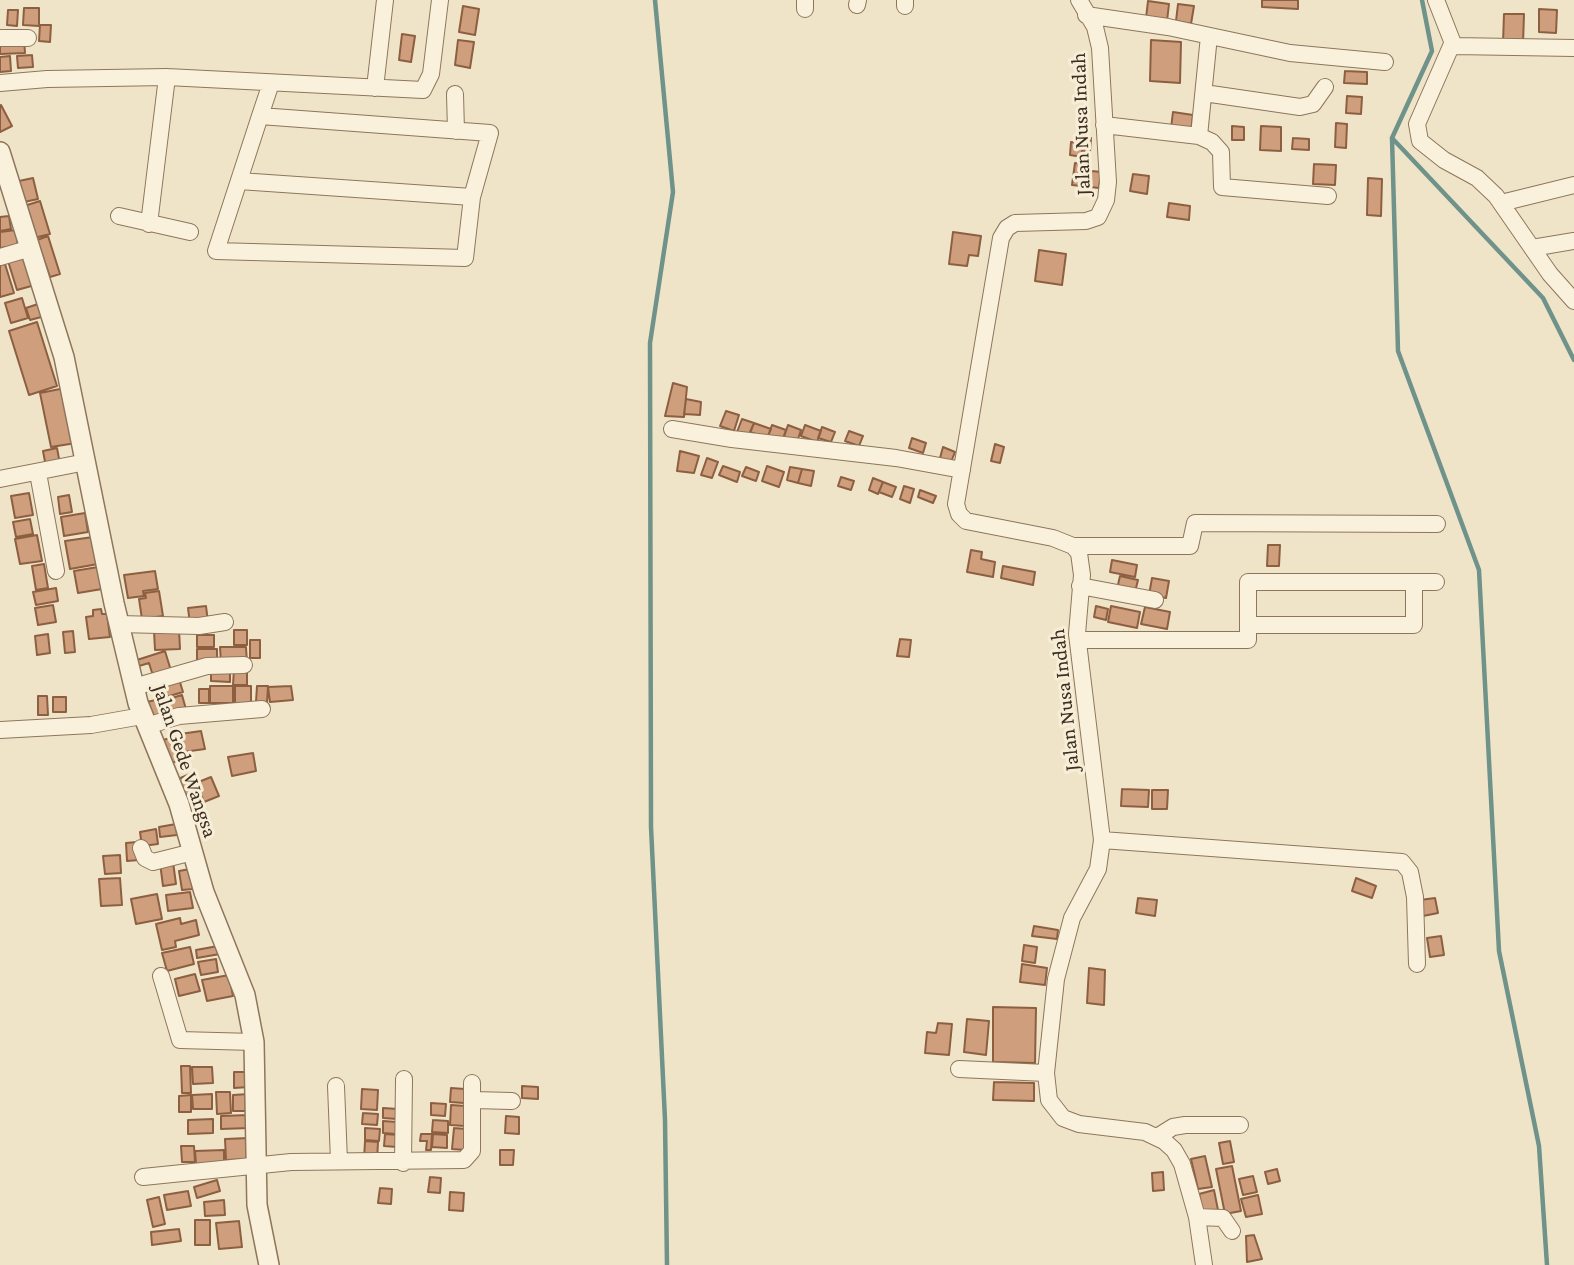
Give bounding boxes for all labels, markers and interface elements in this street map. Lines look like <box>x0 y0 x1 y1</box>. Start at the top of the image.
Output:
street label: Jalan Nusa Indah <box>1066 52 1096 196</box>
street label: Jalan Nusa Indah <box>1045 628 1085 772</box>
street label: Jalan Gede Wangsa <box>147 681 223 841</box>

